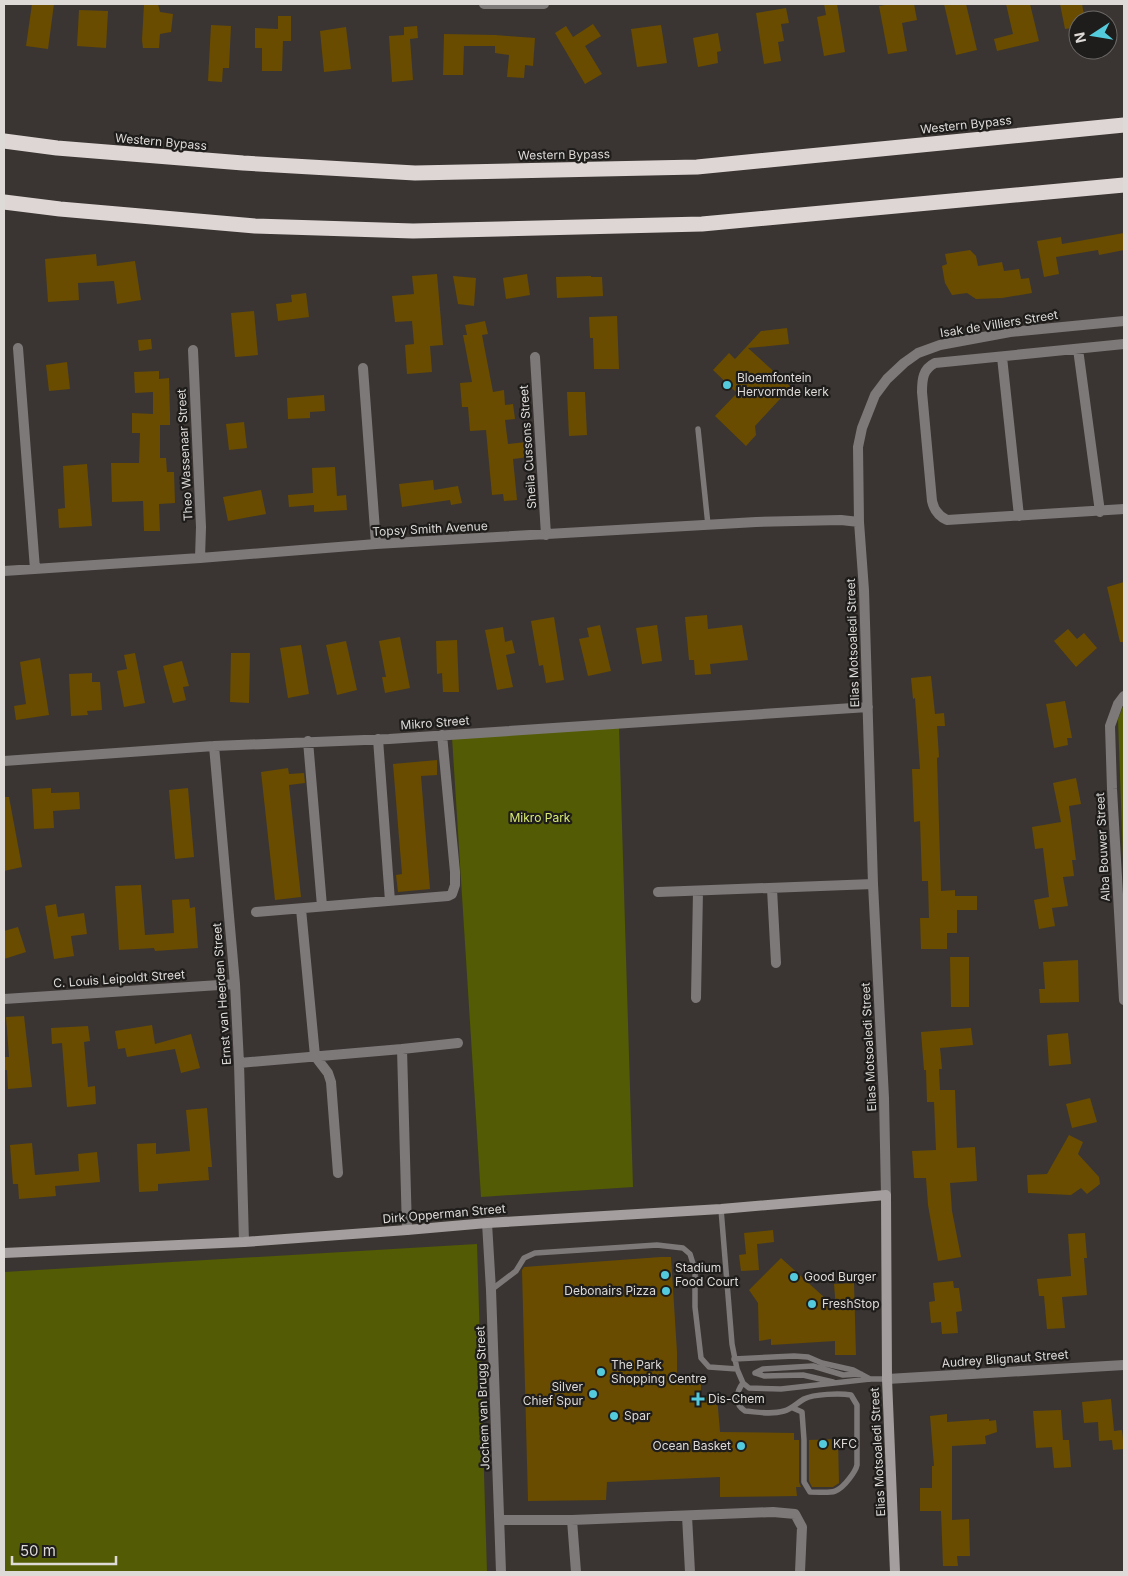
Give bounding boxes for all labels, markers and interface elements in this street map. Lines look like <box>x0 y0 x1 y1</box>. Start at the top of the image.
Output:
north arrow <box>1068 10 1118 60</box>
text: N <box>1070 31 1089 45</box>
street label: Western Bypass <box>919 112 1012 137</box>
street label: Western Bypass <box>115 130 208 153</box>
street label: Western Bypass <box>518 146 610 163</box>
street label: Isak de Villiers Street <box>939 307 1059 340</box>
place label: Bloemfontein Hervormde kerk <box>737 370 829 399</box>
marker: Bloemfontein Hervormde kerk <box>721 379 733 391</box>
street label: Sheila Cussons Street <box>516 385 539 509</box>
street label: Theo Wassenaar Street <box>174 388 195 522</box>
street label: Topsy Smith Avenue <box>372 518 488 539</box>
street label: Elias Motsoaledi Street <box>843 578 862 708</box>
street label: Mikro Street <box>400 713 470 732</box>
street label: Alba Bouwer Street <box>1092 792 1113 902</box>
park label: Mikro Park <box>510 810 571 825</box>
street label: Ernst van Heerden Street <box>209 922 234 1066</box>
street label: C. Louis Leipoldt Street <box>53 966 185 991</box>
street label: Elias Motsoaledi Street <box>858 982 879 1112</box>
street label: Dirk Opperman Street <box>382 1201 506 1226</box>
place label: Stadium Food Court <box>675 1260 738 1289</box>
marker: Stadium Food Court <box>659 1269 671 1281</box>
place label: Good Burger <box>804 1269 877 1284</box>
marker: Good Burger <box>788 1271 800 1283</box>
place label: Debonairs Pizza <box>564 1283 656 1298</box>
marker: Debonairs Pizza <box>660 1285 672 1297</box>
place label: FreshStop <box>822 1296 880 1311</box>
marker: FreshStop <box>806 1298 818 1310</box>
street label: Jochem van Brugg Street <box>472 1326 493 1470</box>
street label: Audrey Blignaut Street <box>941 1347 1069 1370</box>
place label: The Park Shopping Centre <box>611 1357 707 1386</box>
marker: The Park Shopping Centre <box>595 1366 607 1378</box>
place label: Silver Chief Spur <box>523 1379 583 1408</box>
street label: Elias Motsoaledi Street <box>867 1387 888 1517</box>
marker: Silver Chief Spur <box>587 1388 599 1400</box>
place label: Dis-Chem <box>708 1391 765 1406</box>
marker: Dis-Chem <box>692 1393 704 1405</box>
place label: Spar <box>624 1408 651 1423</box>
marker: Spar <box>608 1410 620 1422</box>
place label: KFC <box>833 1436 857 1451</box>
place label: Ocean Basket <box>652 1438 731 1453</box>
marker: KFC <box>817 1438 829 1450</box>
marker: Ocean Basket <box>735 1440 747 1452</box>
scale bar <box>12 1534 116 1566</box>
text: 50 m <box>20 1541 56 1560</box>

